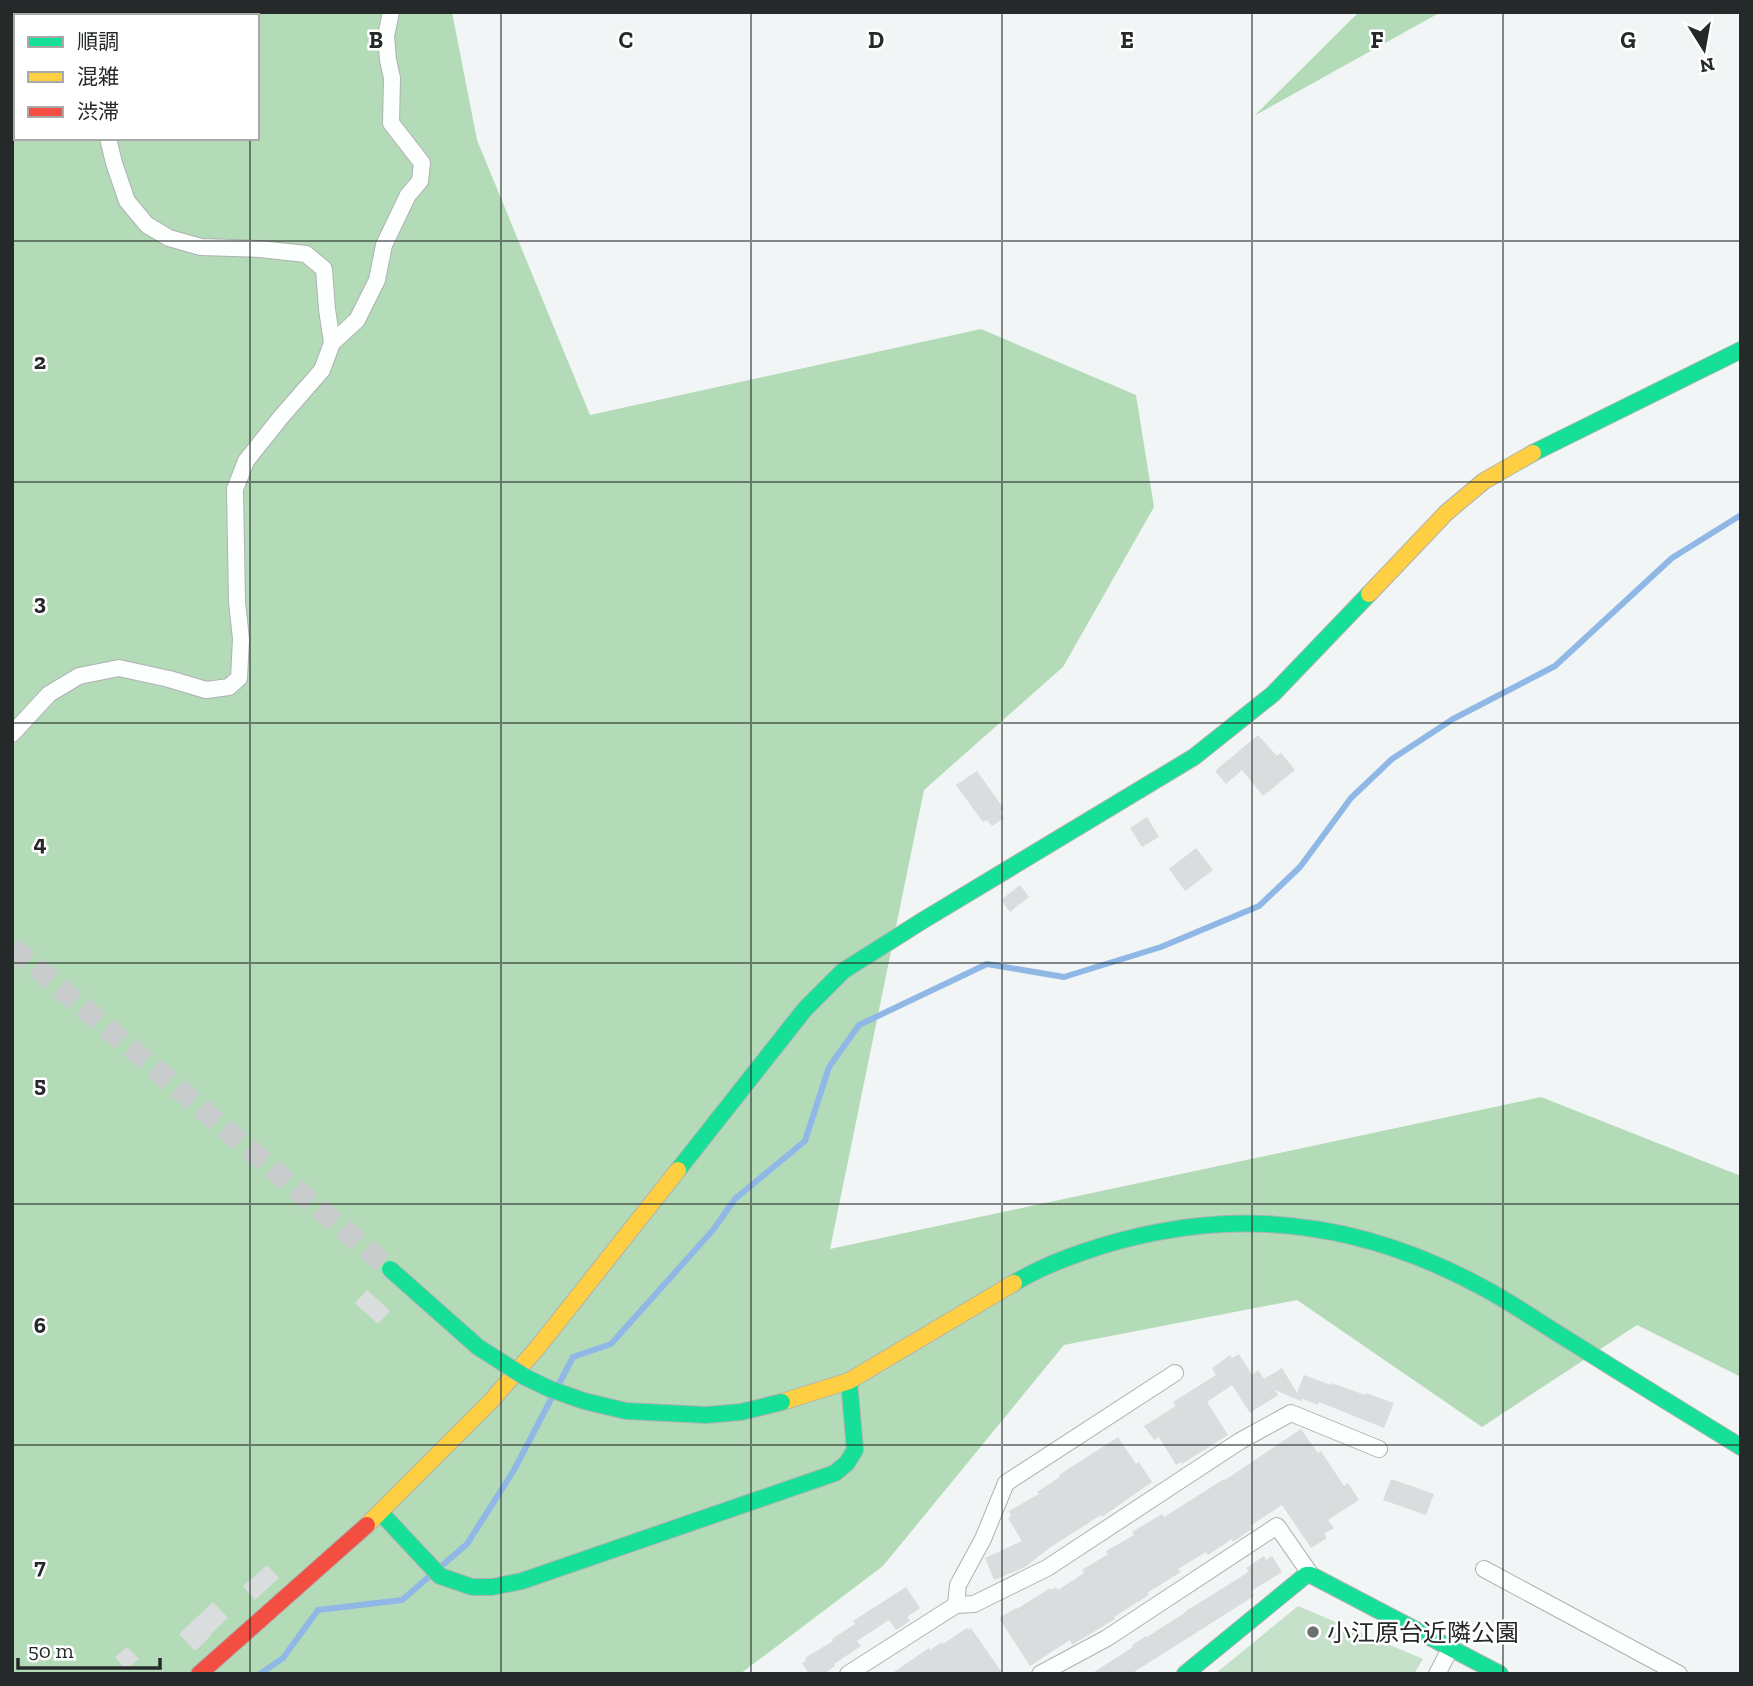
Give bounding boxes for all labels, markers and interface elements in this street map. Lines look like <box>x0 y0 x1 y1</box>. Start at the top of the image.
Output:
legend <box>14 14 259 140</box>
north arrow <box>1669 14 1739 84</box>
text: B <box>369 26 383 54</box>
text: C <box>619 26 633 54</box>
text: D <box>868 26 884 54</box>
text: E <box>1120 26 1134 54</box>
text: F <box>1370 26 1384 54</box>
text: G <box>1620 26 1636 54</box>
text: 順調 <box>77 29 119 54</box>
text: N <box>1698 53 1716 78</box>
text: 混雑 <box>77 64 119 89</box>
text: 渋滞 <box>77 99 119 124</box>
text: 2 <box>34 347 46 375</box>
text: 3 <box>34 588 46 616</box>
text: 4 <box>33 829 47 857</box>
text: 5 <box>34 1070 46 1098</box>
text: 6 <box>34 1311 46 1339</box>
text: 7 <box>34 1552 46 1580</box>
place label: 小江原台近隣公園 <box>1327 1618 1519 1647</box>
marker: 小江原台近隣公園 <box>1305 1624 1321 1640</box>
scale bar <box>18 1626 159 1670</box>
text: 50 m <box>28 1638 74 1663</box>

